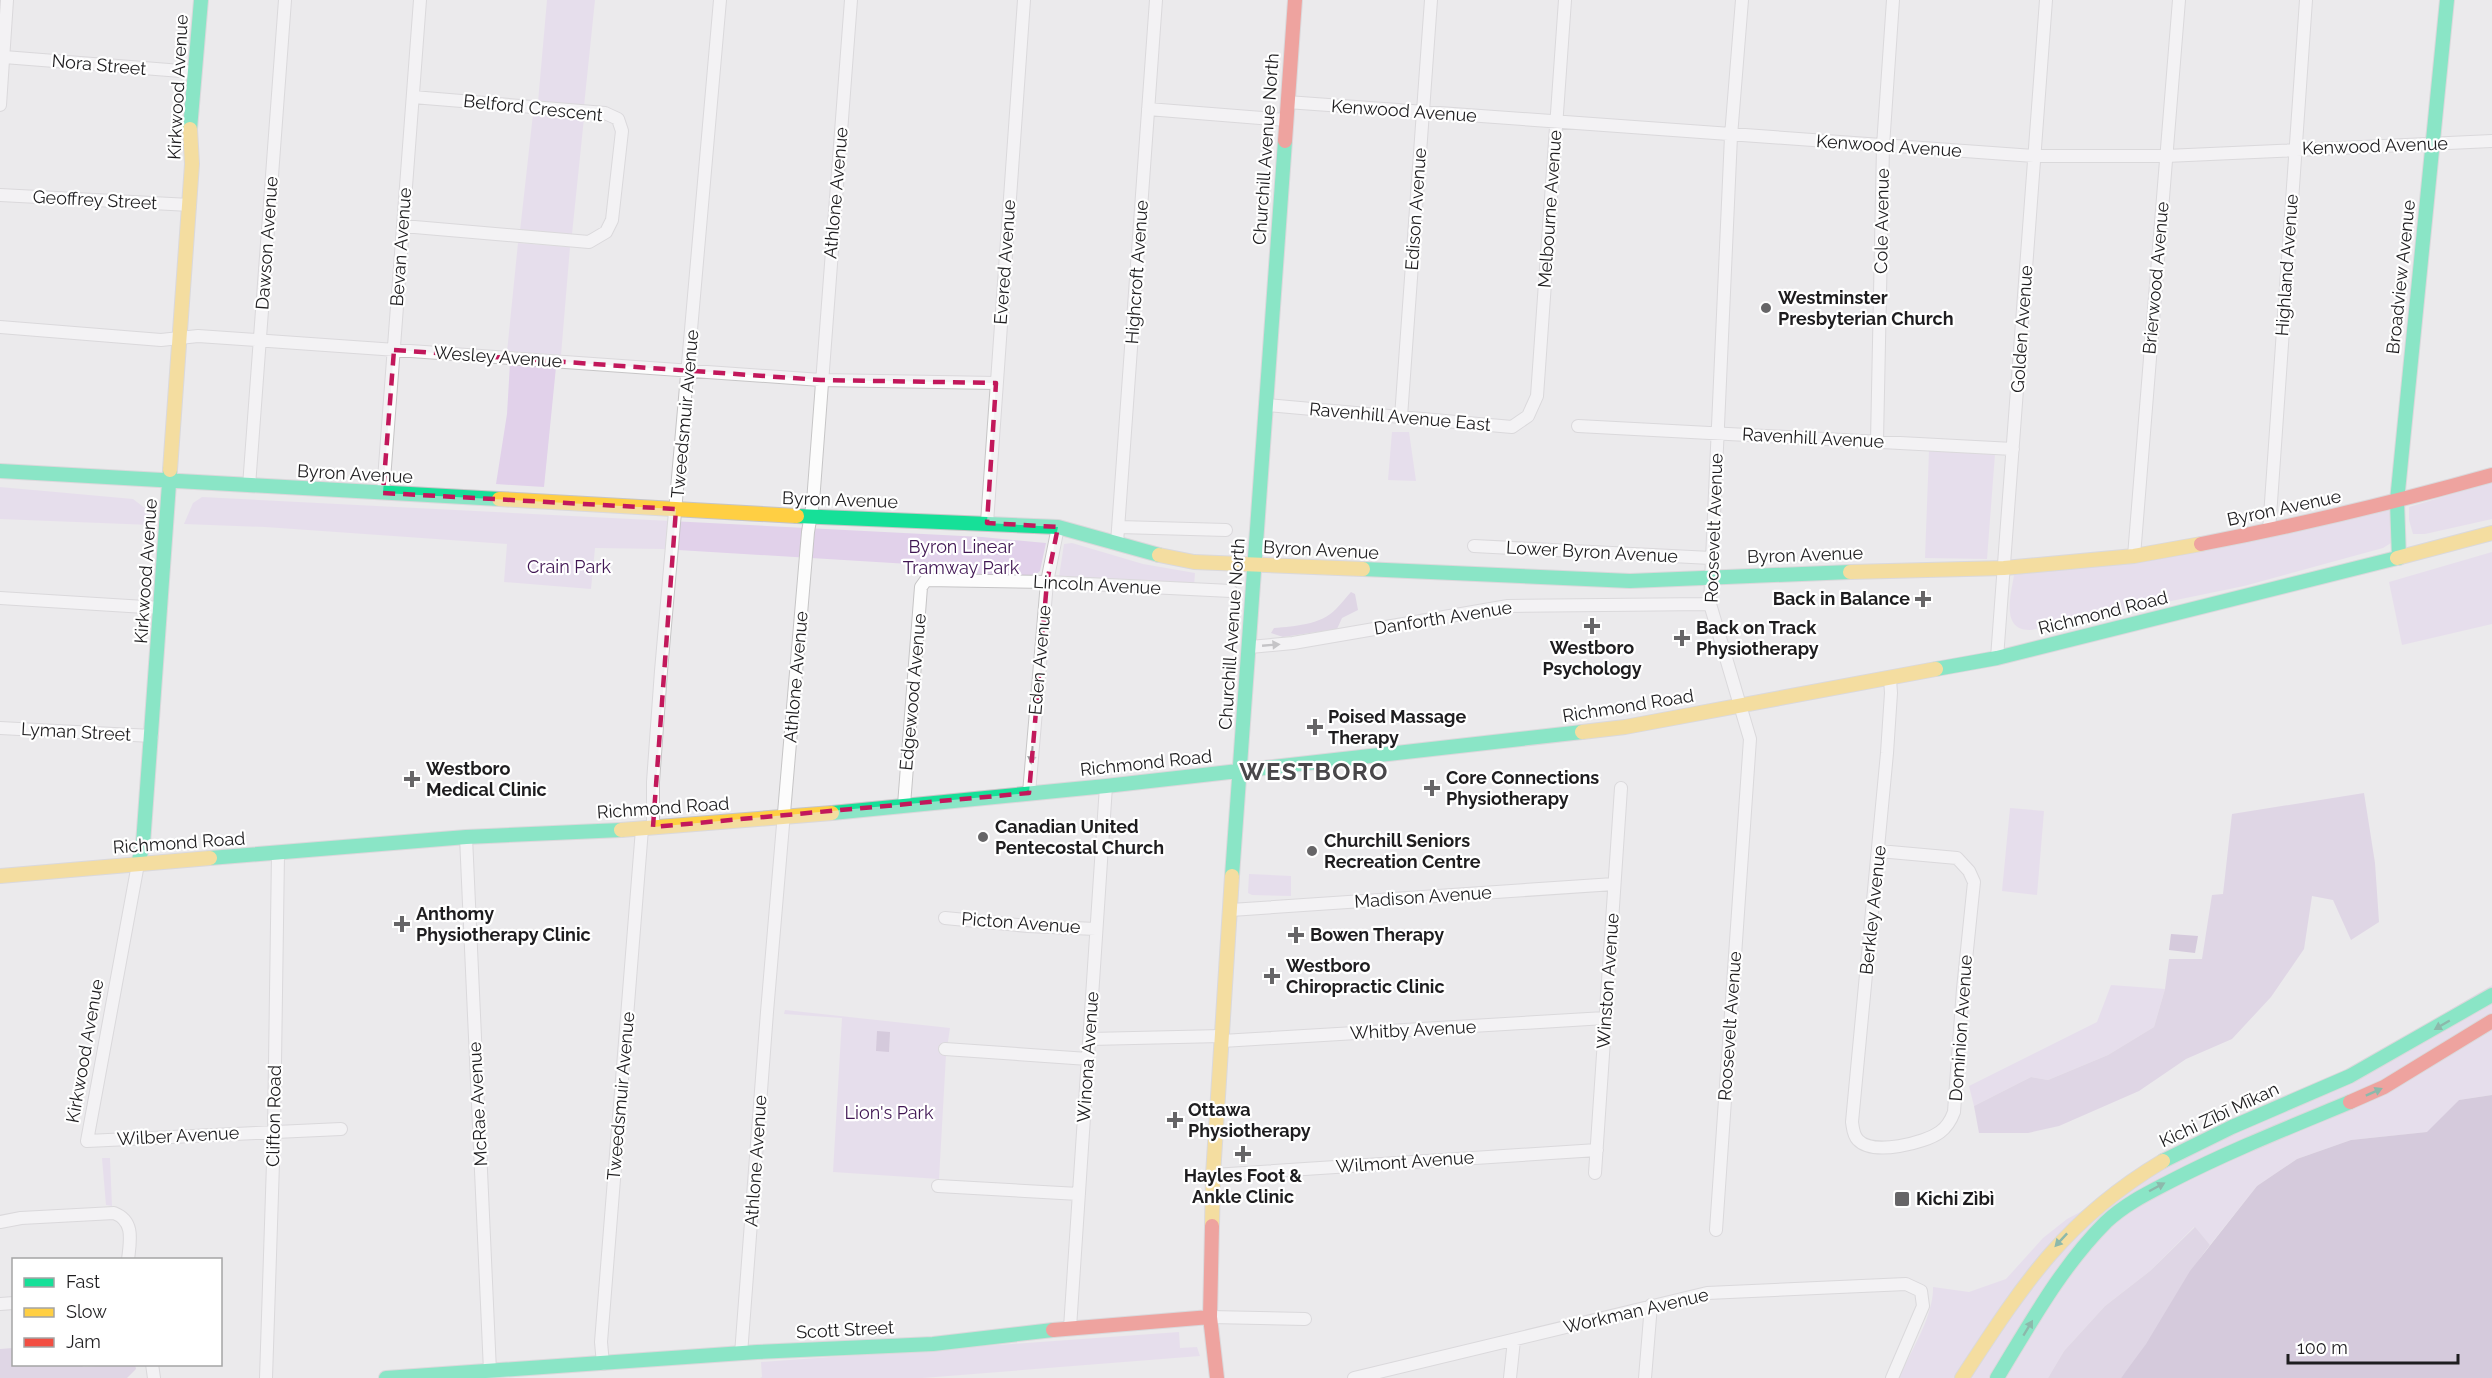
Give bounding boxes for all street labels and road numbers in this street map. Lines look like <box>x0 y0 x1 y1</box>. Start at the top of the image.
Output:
street label: Kirkwood Avenue <box>163 13 192 160</box>
street label: Nora Street <box>51 50 147 79</box>
street label: Churchill Avenue North <box>1248 52 1283 246</box>
street label: Belford Crescent <box>462 90 604 125</box>
street label: Kenwood Avenue <box>1330 95 1478 126</box>
street label: Athlone Avenue <box>819 126 852 260</box>
street label: Melbourne Avenue <box>1534 129 1566 289</box>
street label: Kenwood Avenue <box>1815 130 1963 161</box>
street label: Kenwood Avenue <box>2302 132 2449 159</box>
street label: Edison Avenue <box>1401 147 1430 271</box>
street label: Cole Avenue <box>1870 168 1893 274</box>
street label: Dawson Avenue <box>251 175 282 310</box>
street label: Geoffrey Street <box>32 186 158 213</box>
street label: Bevan Avenue <box>386 186 415 307</box>
street label: Highland Avenue <box>2271 193 2302 337</box>
street label: Evered Avenue <box>990 198 1019 325</box>
street label: Broadview Avenue <box>2382 198 2419 355</box>
street label: Highcroft Avenue <box>1121 199 1152 345</box>
street label: Brierwood Avenue <box>2138 200 2173 355</box>
street label: Golden Avenue <box>2007 264 2036 394</box>
street label: Tweedsmuir Avenue <box>667 328 702 499</box>
street label: Wesley Avenue <box>433 342 563 371</box>
street label: Ravenhill Avenue East <box>1308 398 1492 435</box>
street label: Ravenhill Avenue <box>1741 423 1885 452</box>
street label: Roosevelt Avenue <box>1700 452 1727 603</box>
street label: Byron Avenue <box>297 460 414 487</box>
street label: Byron Avenue <box>2225 485 2343 530</box>
street label: Byron Avenue <box>782 487 899 512</box>
street label: Kirkwood Avenue <box>130 497 161 644</box>
street label: Byron Avenue <box>1263 536 1380 563</box>
street label: Churchill Avenue North <box>1214 537 1249 731</box>
street label: Lower Byron Avenue <box>1506 537 1679 567</box>
street label: Byron Avenue <box>1747 542 1864 567</box>
street label: Lincoln Avenue <box>1033 571 1162 598</box>
street label: Richmond Road <box>2036 586 2170 639</box>
street label: Danforth Avenue <box>1372 596 1514 639</box>
street label: Eden Avenue <box>1024 604 1055 716</box>
street label: Athlone Avenue <box>779 610 812 744</box>
street label: Edgewood Avenue <box>895 612 930 771</box>
street label: Richmond Road <box>1561 685 1695 726</box>
street label: Lyman Street <box>20 718 132 745</box>
street label: Richmond Road <box>1079 745 1213 780</box>
street label: Richmond Road <box>596 792 730 823</box>
street label: Richmond Road <box>112 827 246 858</box>
street label: Berkley Avenue <box>1855 844 1890 976</box>
street label: Madison Avenue <box>1354 881 1493 912</box>
street label: Picton Avenue <box>961 908 1082 937</box>
street label: Winston Avenue <box>1592 912 1623 1050</box>
street label: Roosevelt Avenue <box>1714 950 1745 1101</box>
street label: Dominion Avenue <box>1945 954 1976 1102</box>
street label: Kirkwood Avenue <box>62 977 108 1124</box>
street label: Winona Avenue <box>1072 990 1103 1123</box>
street label: Tweedsmuir Avenue <box>603 1010 638 1181</box>
street label: Whitby Avenue <box>1349 1016 1477 1043</box>
street label: McRae Avenue <box>464 1041 491 1167</box>
street label: Clifton Road <box>262 1065 285 1167</box>
street label: Kichi Zībī Mīkan <box>2156 1078 2282 1151</box>
street label: Athlone Avenue <box>740 1094 771 1228</box>
street label: Wilber Avenue <box>116 1122 240 1149</box>
street label: Wilmont Avenue <box>1335 1146 1475 1177</box>
street label: Workman Avenue <box>1561 1284 1711 1337</box>
street label: Scott Street <box>796 1316 894 1343</box>

